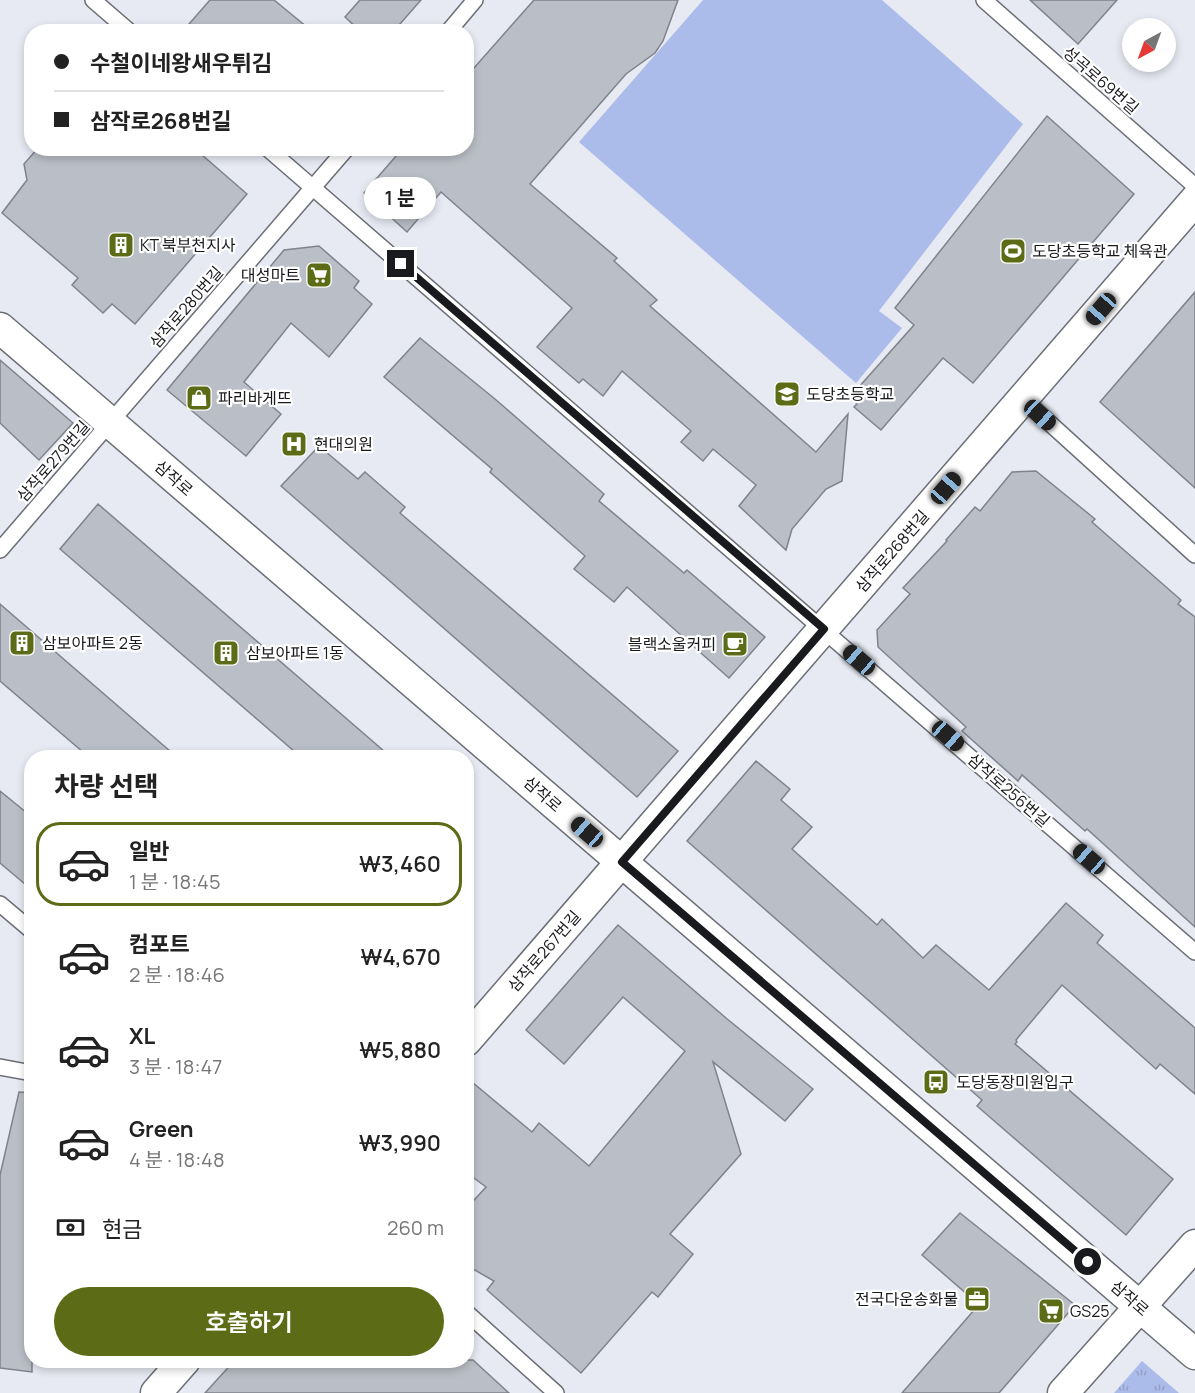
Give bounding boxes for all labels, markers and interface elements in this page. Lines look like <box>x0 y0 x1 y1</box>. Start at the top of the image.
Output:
north arrow <box>1122 18 1176 72</box>
map controls <box>1122 18 1176 72</box>
street label: 성곡로69번길 <box>1059 41 1143 119</box>
text: 수철이네왕새우튀김 <box>90 48 272 78</box>
text: 삼작로268번길 <box>90 106 231 136</box>
callout: 1 분 <box>365 177 437 219</box>
text: 1 분 <box>385 184 415 211</box>
building icon: KT 북부천지사 <box>106 230 136 260</box>
place label: KT 북부천지사 <box>140 234 236 256</box>
sports icon: 도당초등학교 체육관 <box>998 236 1028 266</box>
place label: 도당초등학교 체육관 <box>1032 240 1168 262</box>
route end <box>387 250 414 277</box>
supermarket icon: 대성마트 <box>304 260 334 290</box>
street label: 삼작로280번길 <box>144 261 228 353</box>
place label: 대성마트 <box>241 264 300 286</box>
car <box>1082 290 1120 328</box>
school or university icon: 도당초등학교 <box>772 379 802 409</box>
shop icon: 파리바게뜨 <box>184 383 214 413</box>
place label: 도당초등학교 <box>806 383 894 405</box>
place label: 파리바게뜨 <box>218 387 292 409</box>
car <box>1021 396 1059 434</box>
street label: 삼작로279번길 <box>12 416 94 506</box>
hospital icon: 현대의원 <box>279 429 309 459</box>
place label: 현대의원 <box>314 433 373 455</box>
street label: 삼작로 <box>150 455 198 501</box>
car <box>927 469 965 507</box>
street label: 삼작로268번길 <box>850 505 934 597</box>
building icon: 삼보아파트 2동 <box>7 628 37 658</box>
cafe icon: 블랙소울커피 <box>720 629 750 659</box>
place label: 삼보아파트 2동 <box>42 632 143 654</box>
place label: 블랙소울커피 <box>628 633 716 655</box>
building icon: 삼보아파트 1동 <box>211 638 241 668</box>
car <box>840 641 878 679</box>
place label: 삼보아파트 1동 <box>246 642 344 664</box>
car <box>929 717 967 755</box>
street label: 삼작로256번길 <box>963 748 1055 832</box>
text: 차량 선택 <box>54 767 159 804</box>
street label: 삼작로 <box>519 771 567 817</box>
car <box>568 813 606 851</box>
text: 일반 <box>129 836 169 866</box>
icon: car <box>57 837 111 891</box>
car <box>1070 840 1108 878</box>
text: ₩3,460 <box>359 849 441 879</box>
text: 1 분 · 18:45 <box>129 868 220 895</box>
street label: 삼작로267번길 <box>503 906 585 996</box>
text: 컴포트 <box>129 929 190 959</box>
icon: car <box>57 930 111 984</box>
text: ₩4,670 <box>361 942 441 972</box>
text: 2 분 · 18:46 <box>129 961 225 988</box>
text: XL <box>129 1021 155 1051</box>
icon: car <box>57 1023 111 1077</box>
text: ₩5,880 <box>359 1035 441 1065</box>
text: 3 분 · 18:47 <box>129 1053 222 1080</box>
bus stop icon: 도당동장미원입구 <box>921 1067 951 1097</box>
place label: 도당동장미원입구 <box>956 1071 1074 1093</box>
text: Green <box>129 1114 194 1144</box>
icon: car <box>57 1116 111 1170</box>
text: ₩3,990 <box>359 1128 441 1158</box>
text: 4 분 · 18:48 <box>129 1146 225 1173</box>
icon: cash <box>54 1211 87 1244</box>
text: 현금 <box>102 1214 142 1244</box>
text: 260 m <box>387 1214 444 1241</box>
route start <box>1074 1248 1101 1275</box>
street label: 삼작로 <box>1106 1275 1154 1321</box>
office icon: 전국다운송화물 <box>962 1284 992 1314</box>
button: 호출하기 <box>54 1287 444 1356</box>
place label: 전국다운송화물 <box>855 1288 958 1310</box>
supermarket icon: GS25 <box>1036 1296 1066 1326</box>
place label: GS25 <box>1070 1300 1110 1322</box>

